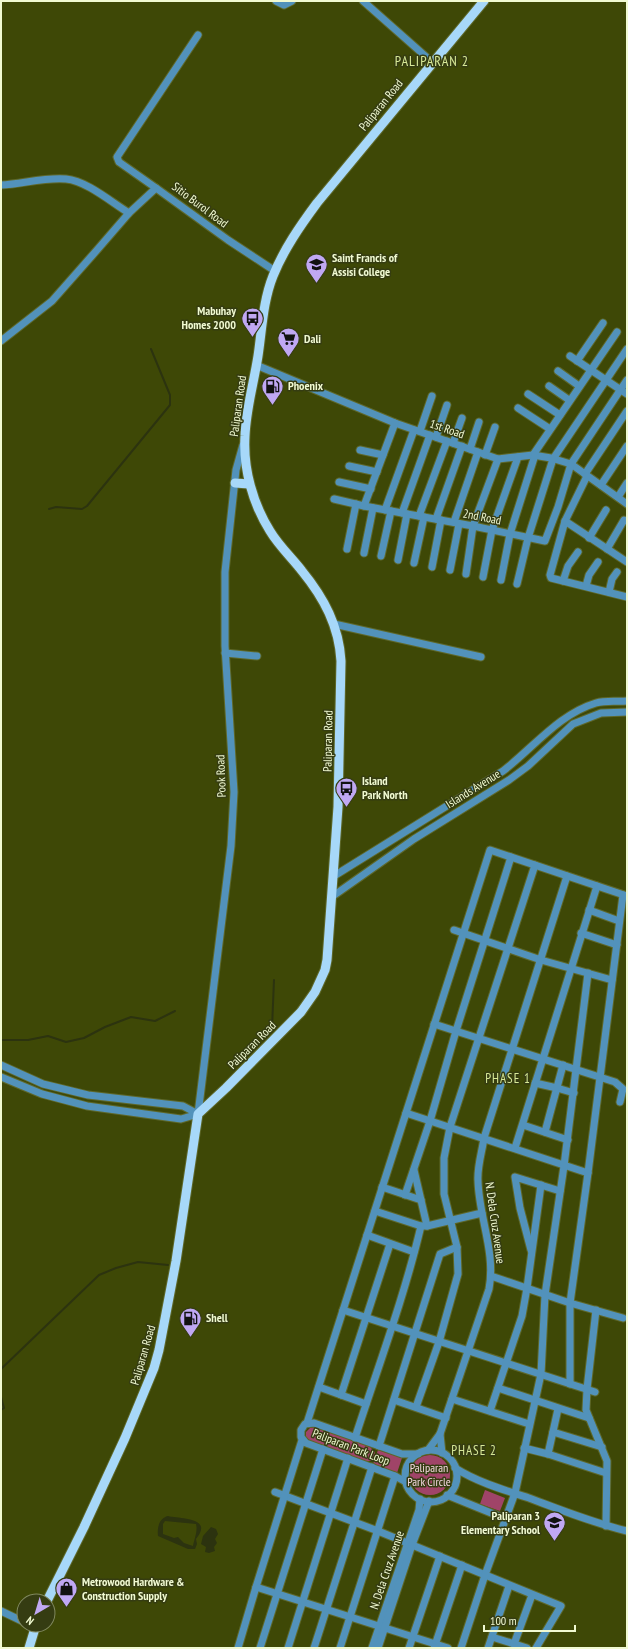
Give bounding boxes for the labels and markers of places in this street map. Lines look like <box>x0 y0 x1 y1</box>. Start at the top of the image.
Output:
place label: Saint Francis of Assisi College <box>331 250 398 279</box>
school or university icon: Saint Francis of Assisi College <box>303 252 329 285</box>
place label: Mabuhay Homes 2000 <box>182 303 236 332</box>
bus stop icon: Mabuhay Homes 2000 <box>239 305 265 338</box>
supermarket icon: Dali <box>275 326 301 359</box>
place label: Dali <box>304 331 321 346</box>
fuel station icon: Phoenix <box>259 373 285 406</box>
place label: Phoenix <box>288 378 324 393</box>
place label: Island Park North <box>362 773 408 802</box>
bus stop icon: Island Park North <box>333 775 359 808</box>
fuel station icon: Shell <box>178 1305 204 1338</box>
place label: Shell <box>206 1310 228 1325</box>
place label: Paliparan 3 Elementary School <box>461 1508 540 1537</box>
school or university icon: Paliparan 3 Elementary School <box>542 1510 568 1543</box>
place label: Metrowood Hardware & Construction Supply <box>82 1574 184 1603</box>
shop icon: Metrowood Hardware & Construction Supply <box>54 1576 80 1609</box>

